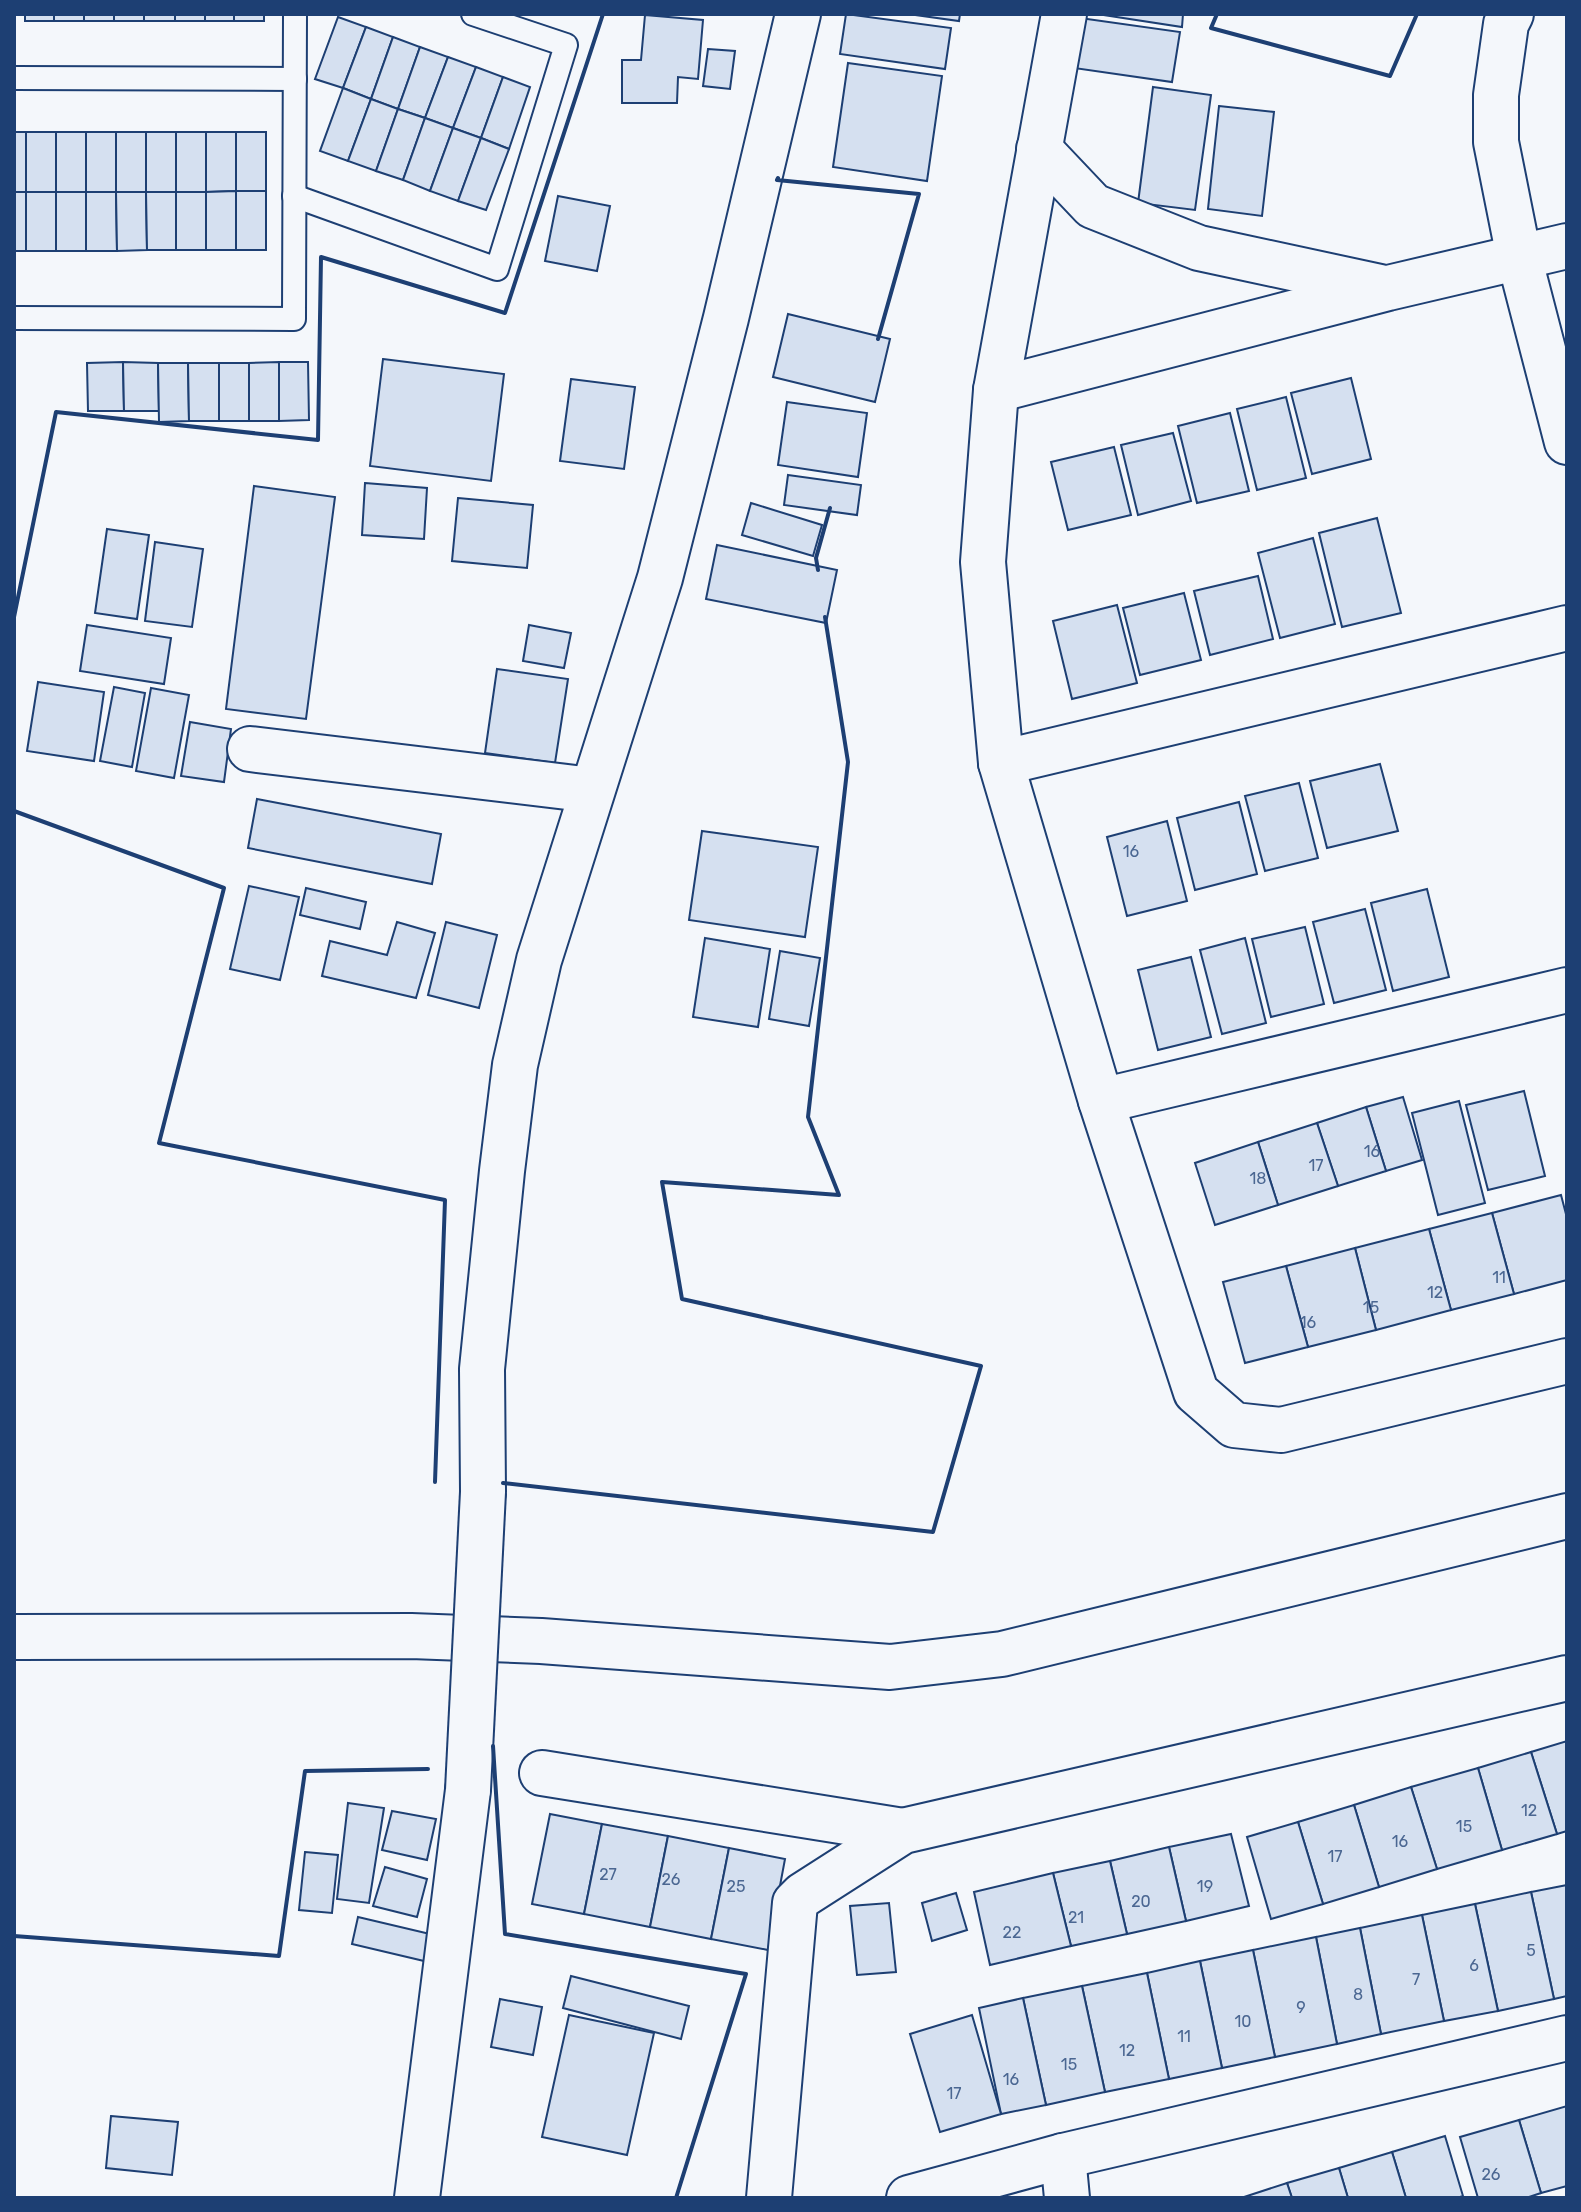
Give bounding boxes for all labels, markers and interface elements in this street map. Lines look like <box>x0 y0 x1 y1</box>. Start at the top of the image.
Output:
house number: 16 <box>1123 842 1140 861</box>
house number: 16 <box>1364 1142 1381 1161</box>
house number: 17 <box>1308 1156 1324 1175</box>
house number: 18 <box>1249 1169 1267 1188</box>
house number: 11 <box>1492 1268 1506 1287</box>
house number: 12 <box>1427 1283 1443 1302</box>
house number: 15 <box>1363 1298 1379 1317</box>
house number: 16 <box>1300 1313 1317 1332</box>
house number: 12 <box>1521 1801 1537 1820</box>
house number: 15 <box>1456 1817 1472 1836</box>
house number: 16 <box>1392 1832 1409 1851</box>
house number: 17 <box>1327 1847 1343 1866</box>
house number: 27 <box>599 1865 617 1884</box>
house number: 26 <box>661 1870 681 1889</box>
house number: 25 <box>727 1877 745 1896</box>
house number: 19 <box>1197 1877 1213 1896</box>
house number: 20 <box>1131 1892 1151 1911</box>
house number: 21 <box>1068 1908 1084 1927</box>
house number: 22 <box>1003 1923 1021 1942</box>
house number: 5 <box>1526 1941 1536 1960</box>
house number: 6 <box>1469 1956 1479 1975</box>
house number: 7 <box>1412 1970 1420 1989</box>
house number: 8 <box>1353 1985 1363 2004</box>
house number: 9 <box>1296 1998 1306 2017</box>
house number: 10 <box>1234 2012 1252 2031</box>
house number: 11 <box>1177 2027 1191 2046</box>
house number: 12 <box>1119 2041 1135 2060</box>
house number: 15 <box>1061 2055 1077 2074</box>
house number: 16 <box>1003 2070 1020 2089</box>
house number: 17 <box>946 2084 962 2103</box>
house number: 26 <box>1481 2165 1501 2184</box>

